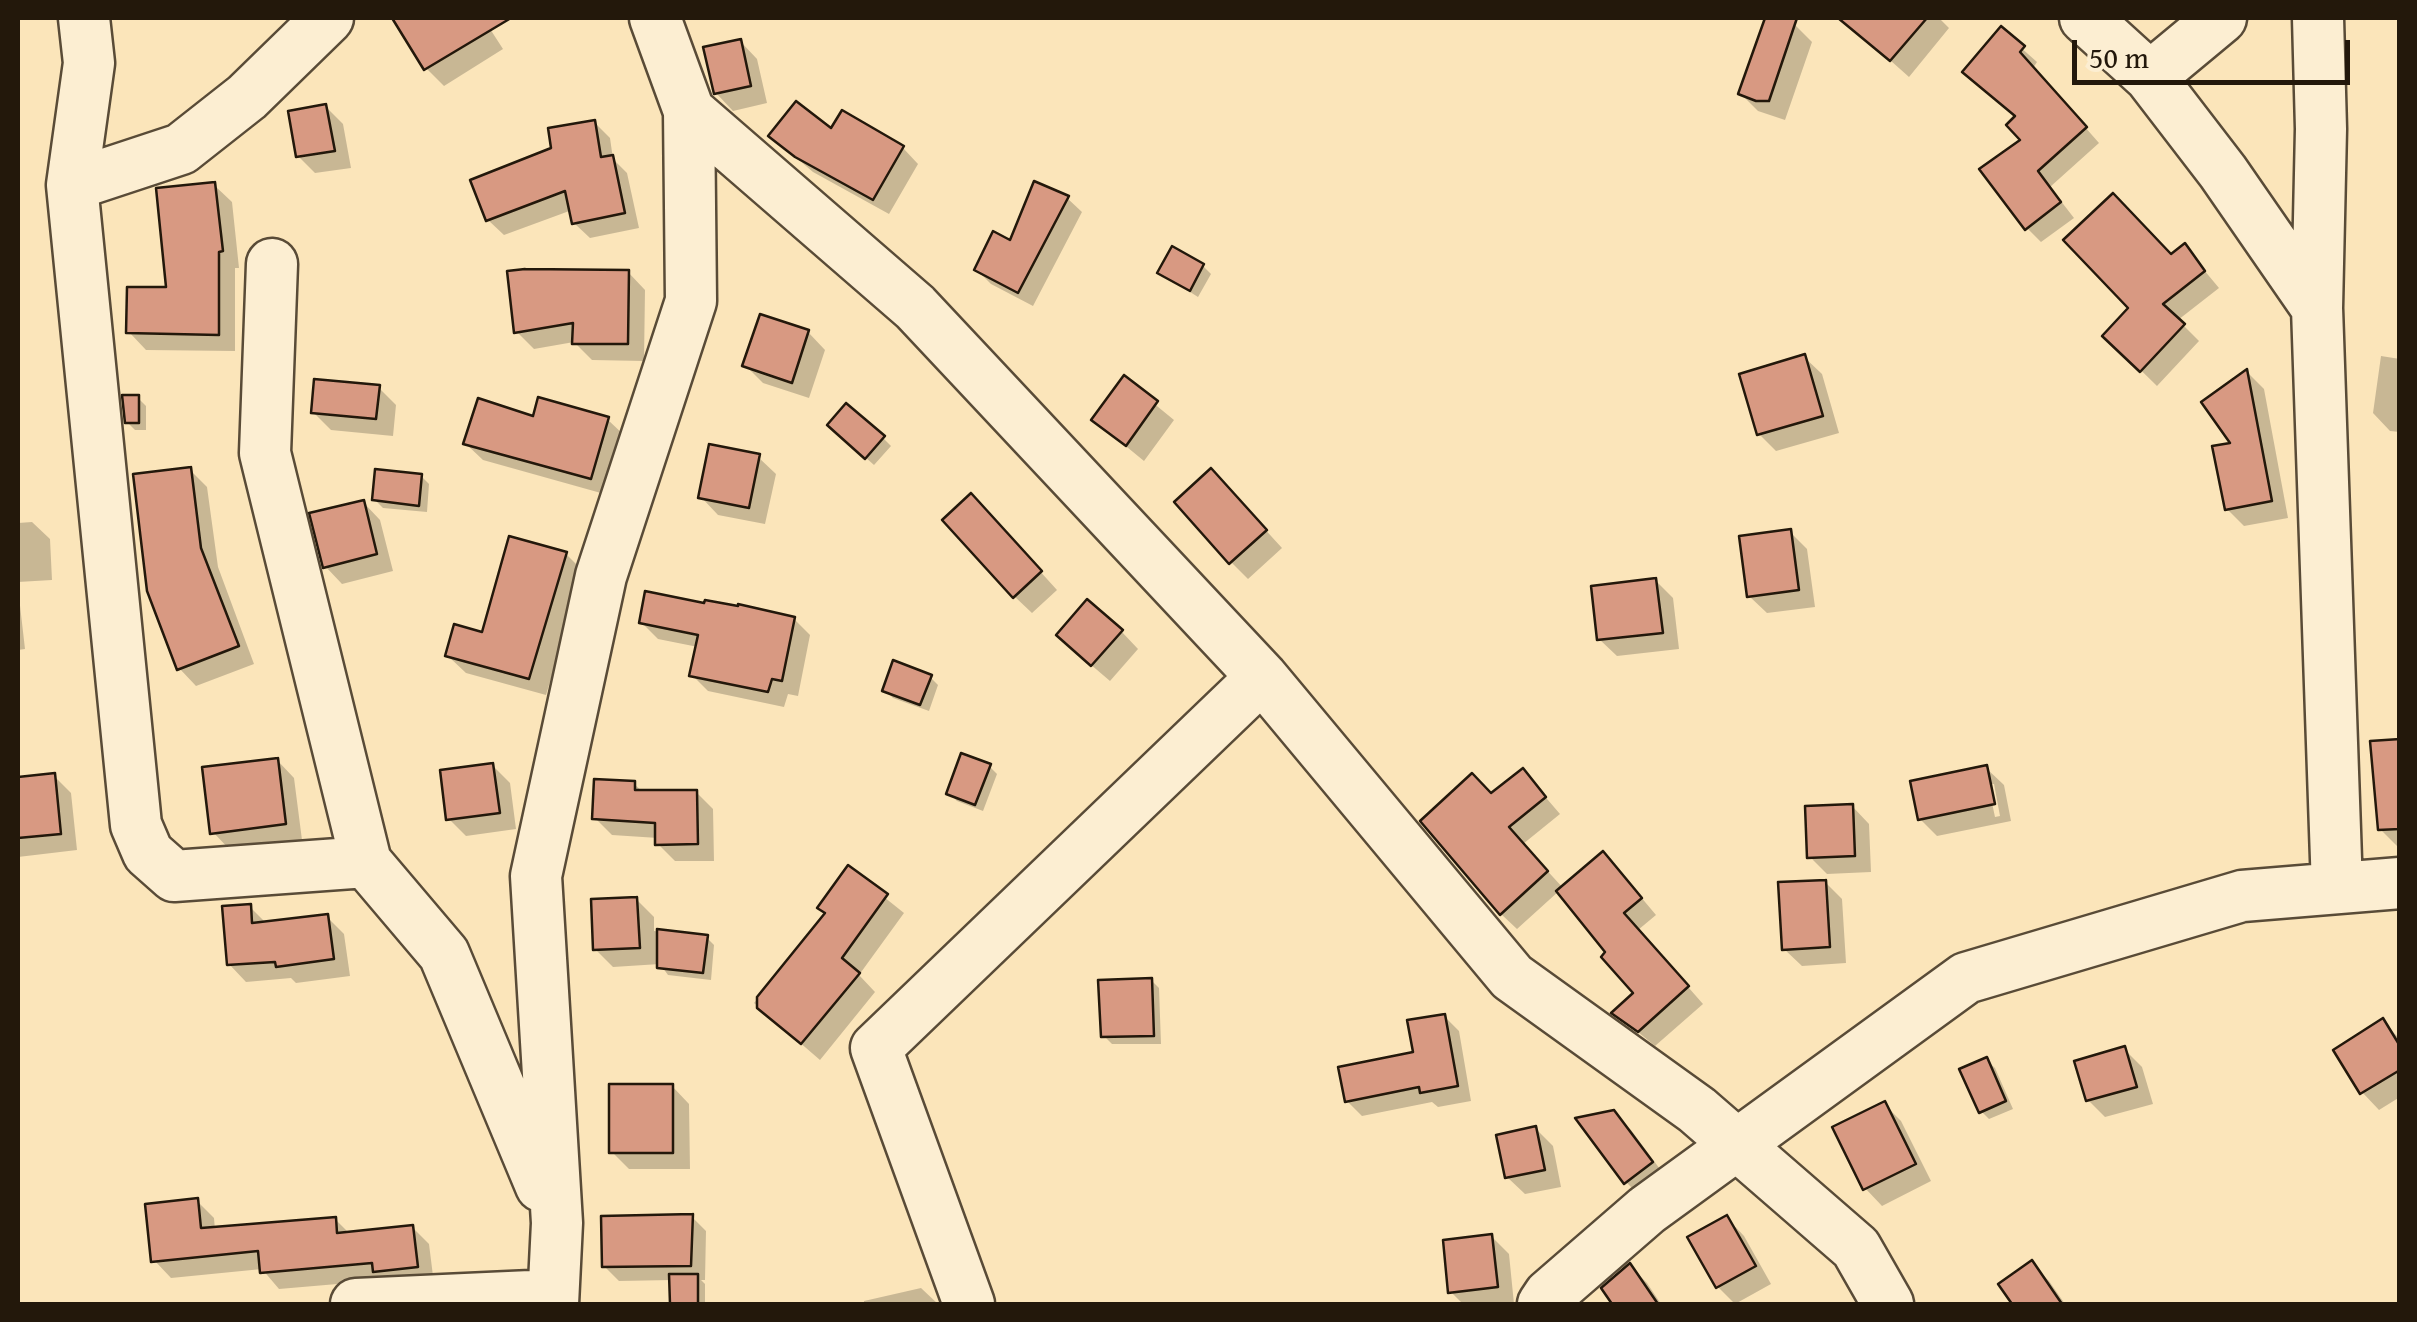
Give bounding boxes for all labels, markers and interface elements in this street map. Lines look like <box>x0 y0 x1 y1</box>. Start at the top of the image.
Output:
scale bar <box>2077 20 2354 82</box>
text: 50 m <box>2089 35 2149 79</box>

